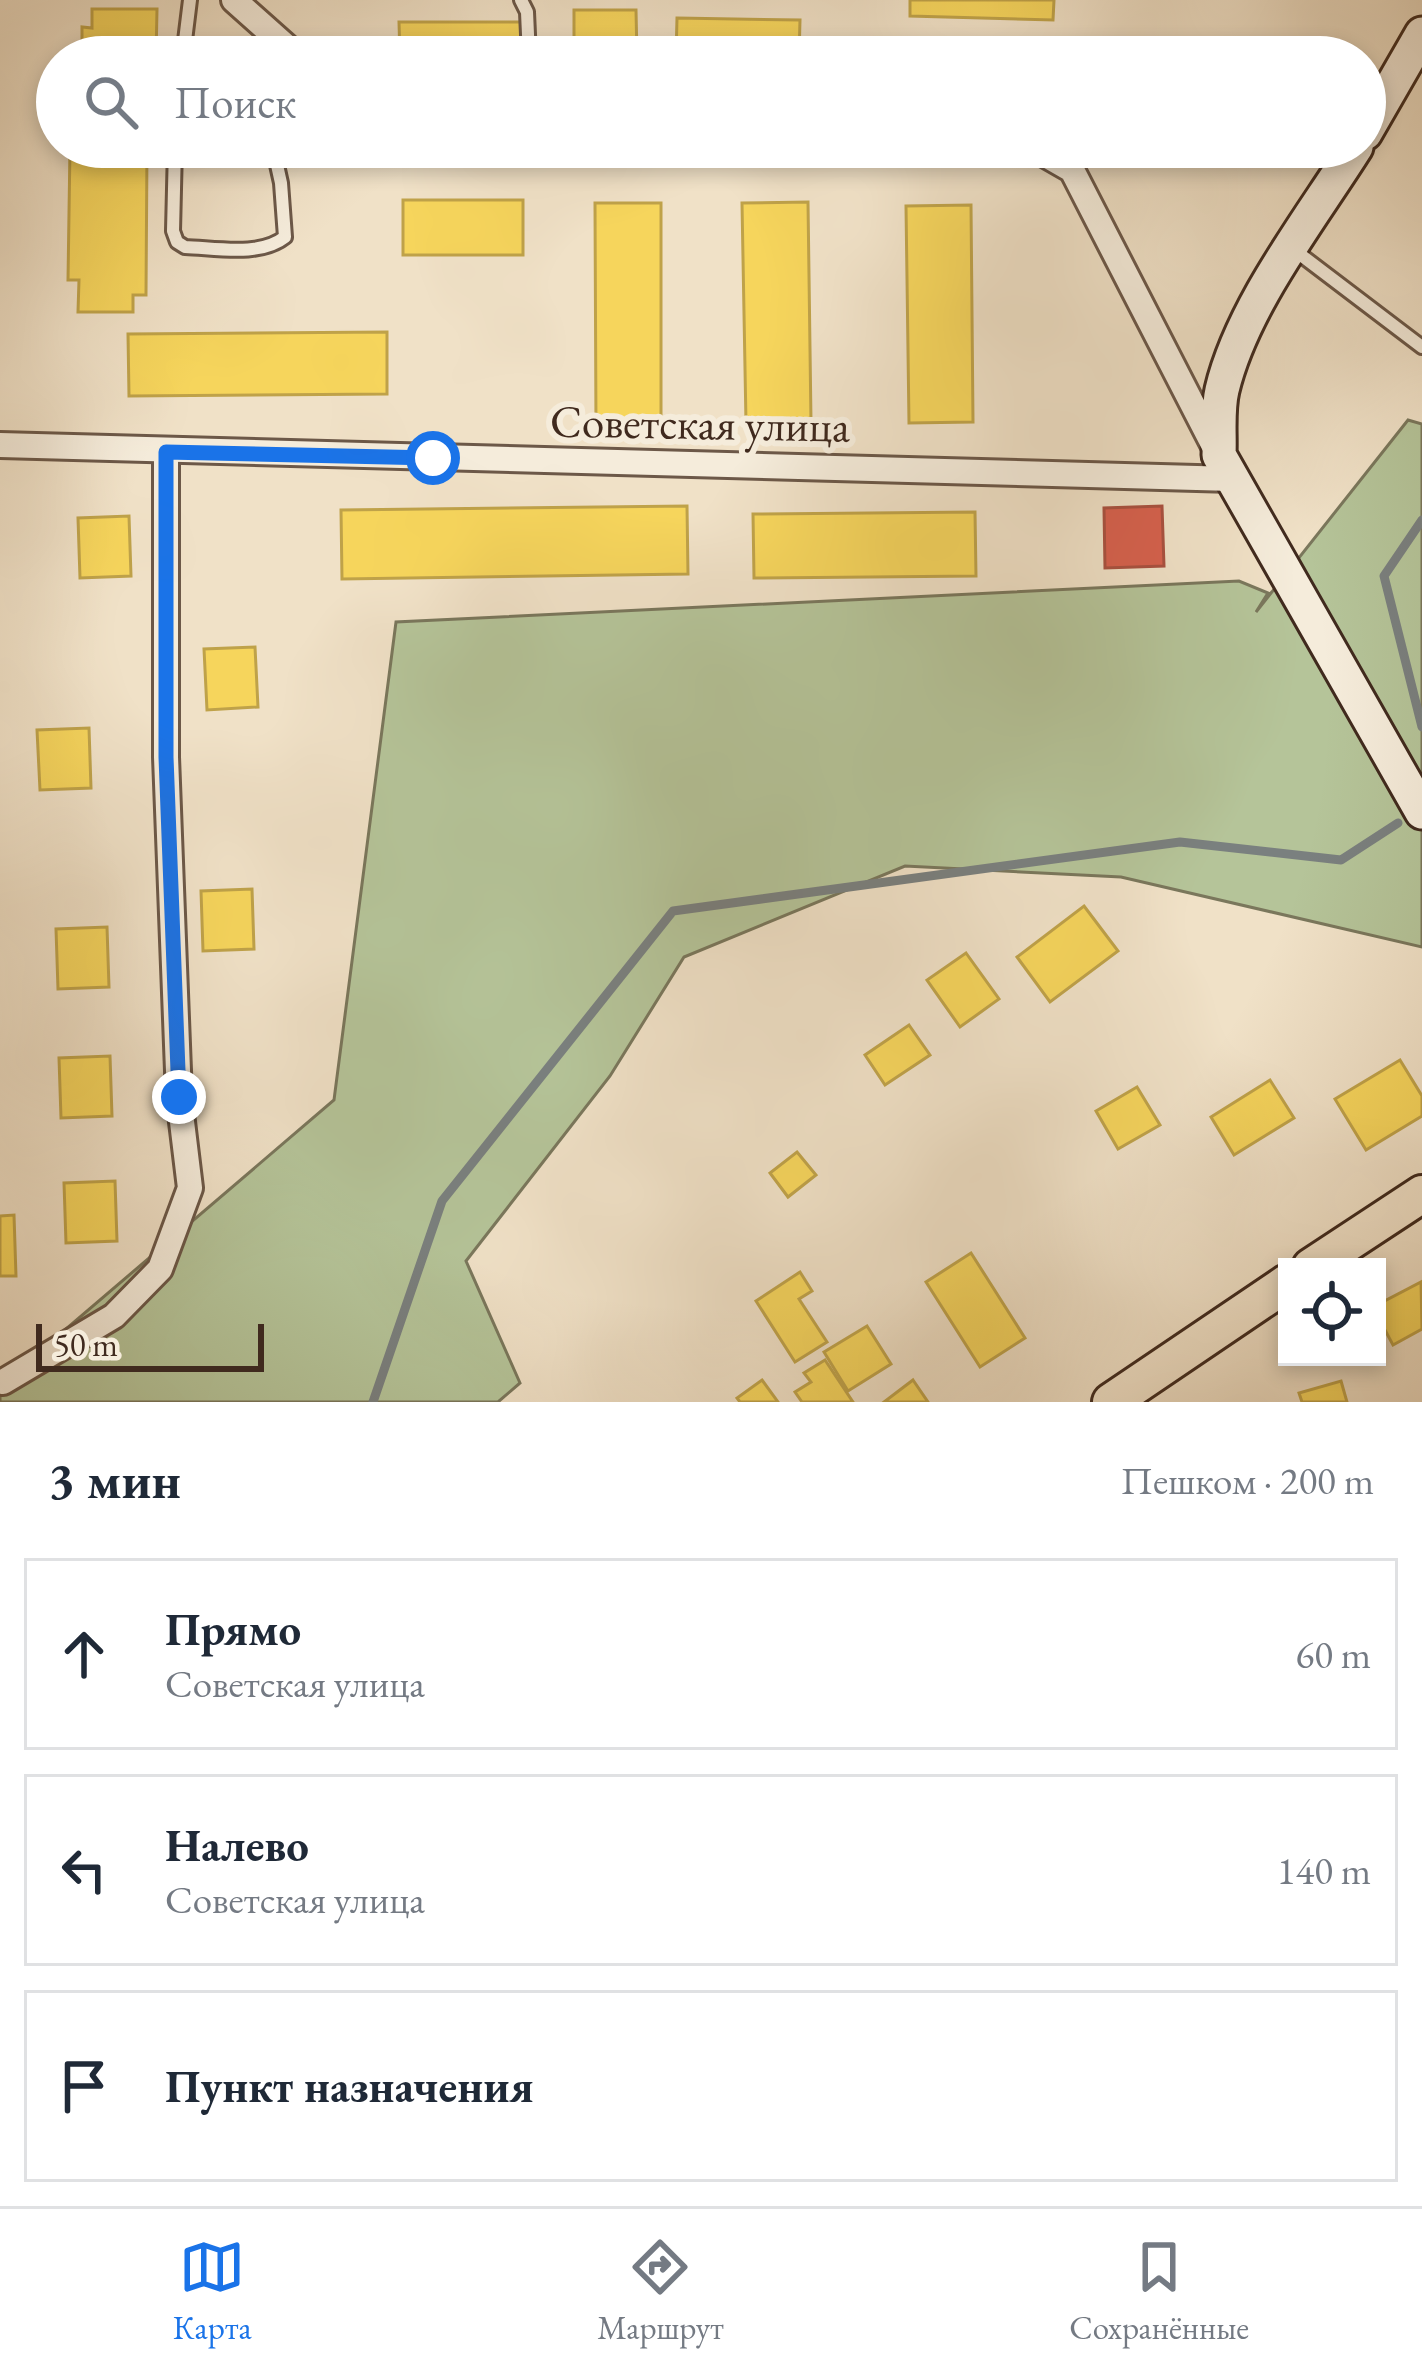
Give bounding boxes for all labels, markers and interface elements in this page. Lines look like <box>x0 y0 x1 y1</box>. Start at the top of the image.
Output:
search box <box>36 36 1386 168</box>
icon: search <box>78 69 144 135</box>
text: Поиск <box>174 73 296 131</box>
street label: Советская улица <box>550 391 850 455</box>
route start <box>406 431 460 485</box>
route end <box>152 1070 206 1124</box>
map controls <box>1278 1258 1386 1366</box>
button: locate <box>1278 1258 1386 1366</box>
scale bar <box>36 1318 264 1371</box>
text: 50 m <box>54 1323 118 1366</box>
text: 3 мин <box>48 1447 181 1513</box>
text: Пешком · 200 m <box>1121 1455 1374 1506</box>
text: Прямо <box>165 1600 301 1658</box>
icon: ahead <box>51 1621 117 1687</box>
text: 60 m <box>1295 1629 1371 1680</box>
text: Советская улица <box>165 1658 425 1709</box>
text: Налево <box>165 1816 309 1874</box>
icon: left <box>51 1837 117 1903</box>
text: 140 m <box>1277 1845 1371 1896</box>
text: Советская улица <box>165 1874 425 1925</box>
icon: arrive <box>51 2053 117 2119</box>
text: Пункт назначения <box>165 2057 534 2115</box>
tab: Карта <box>173 2234 252 2349</box>
tab: Маршрут <box>597 2234 724 2349</box>
tab: Сохранённые <box>1069 2234 1249 2349</box>

